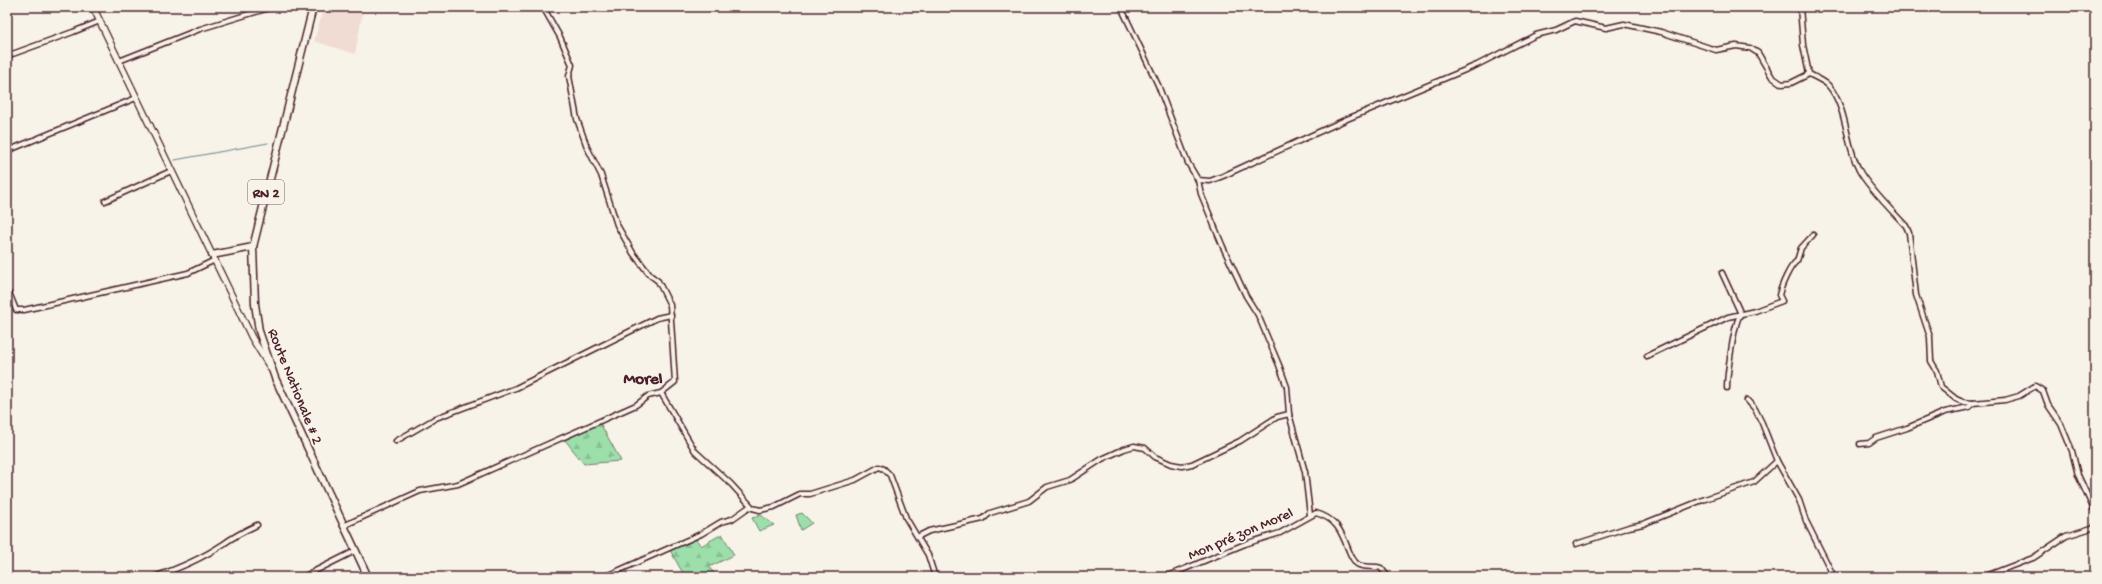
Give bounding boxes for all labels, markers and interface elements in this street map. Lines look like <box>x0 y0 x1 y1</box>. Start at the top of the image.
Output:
road number: RN 2 <box>248 180 284 204</box>
street label: Route Nationale # 2 <box>263 326 326 447</box>
district label: Morel <box>623 370 663 390</box>
street label: Mon pré zon Morel <box>1185 505 1296 565</box>

